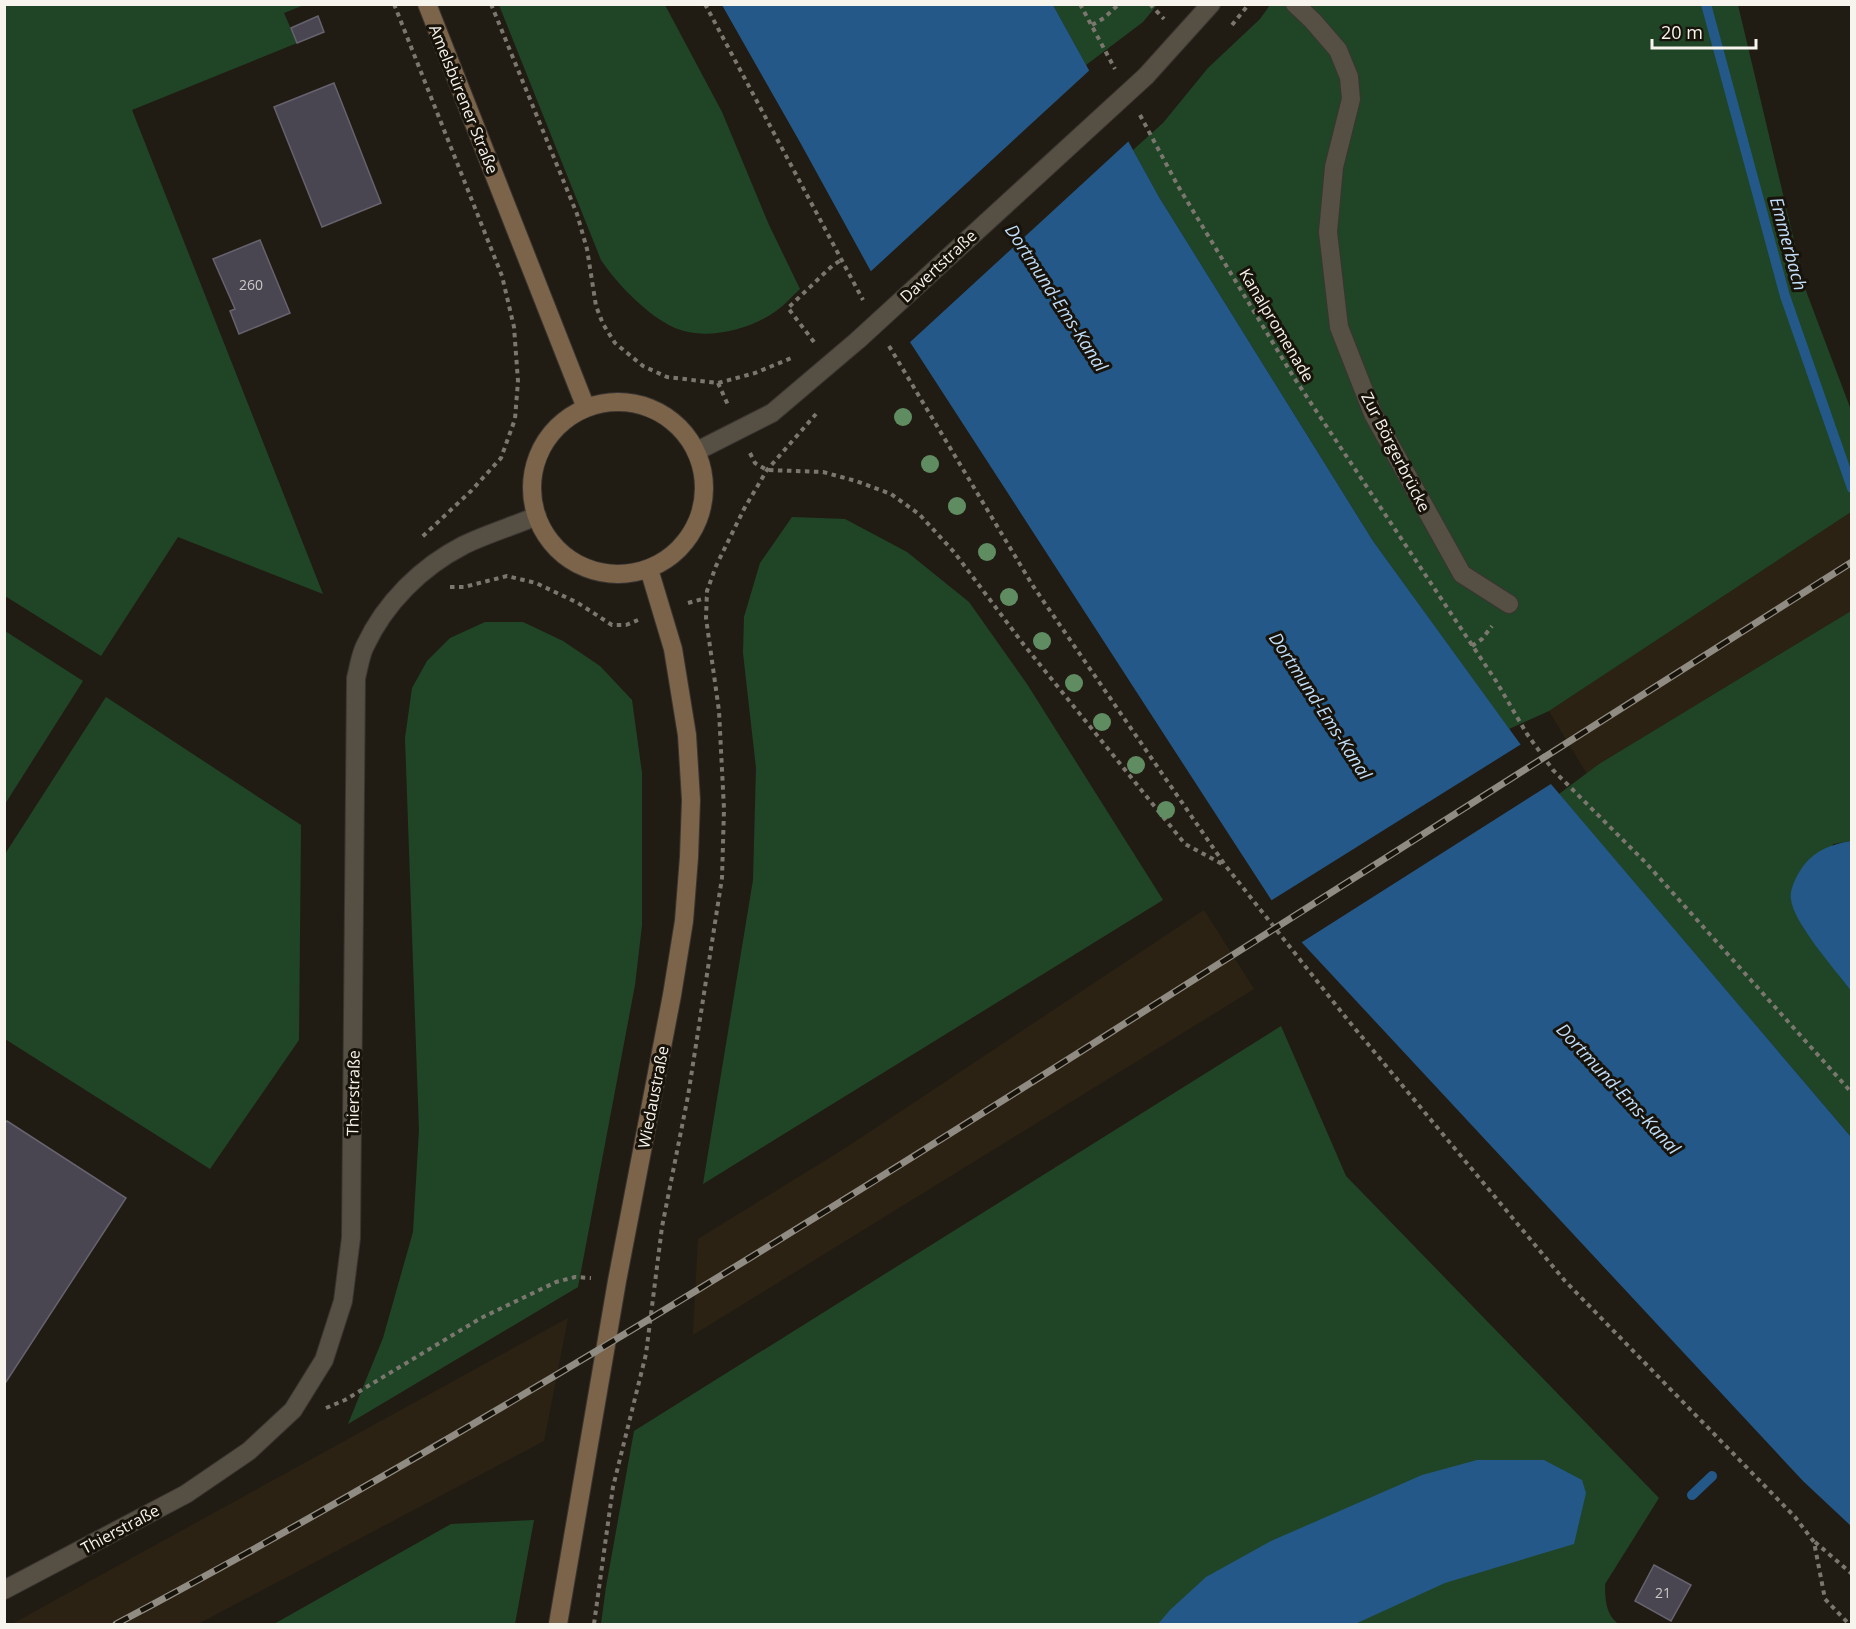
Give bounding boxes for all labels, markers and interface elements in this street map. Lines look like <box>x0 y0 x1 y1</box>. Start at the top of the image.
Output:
scale bar <box>1652 12 1756 50</box>
text: 20 m <box>1661 20 1703 44</box>
street label: Amelsbürener Straße <box>424 21 504 177</box>
water label: Emmerbach <box>1765 194 1813 293</box>
water label: Dortmund-Ems-Kanal <box>1000 219 1114 376</box>
street label: Davertstraße <box>895 225 981 307</box>
street label: Kanalpromenade <box>1234 264 1320 386</box>
house number: 260 <box>239 275 263 294</box>
street label: Zur Börgerbrücke <box>1356 388 1436 516</box>
water label: Dortmund-Ems-Kanal <box>1264 627 1378 784</box>
water label: Dortmund-Ems-Kanal <box>1552 1017 1686 1160</box>
street label: Wiedaustraße <box>632 1044 674 1150</box>
street label: Thierstraße <box>341 1050 365 1136</box>
street label: Thierstraße <box>77 1499 163 1559</box>
house number: 21 <box>1655 1583 1671 1602</box>

